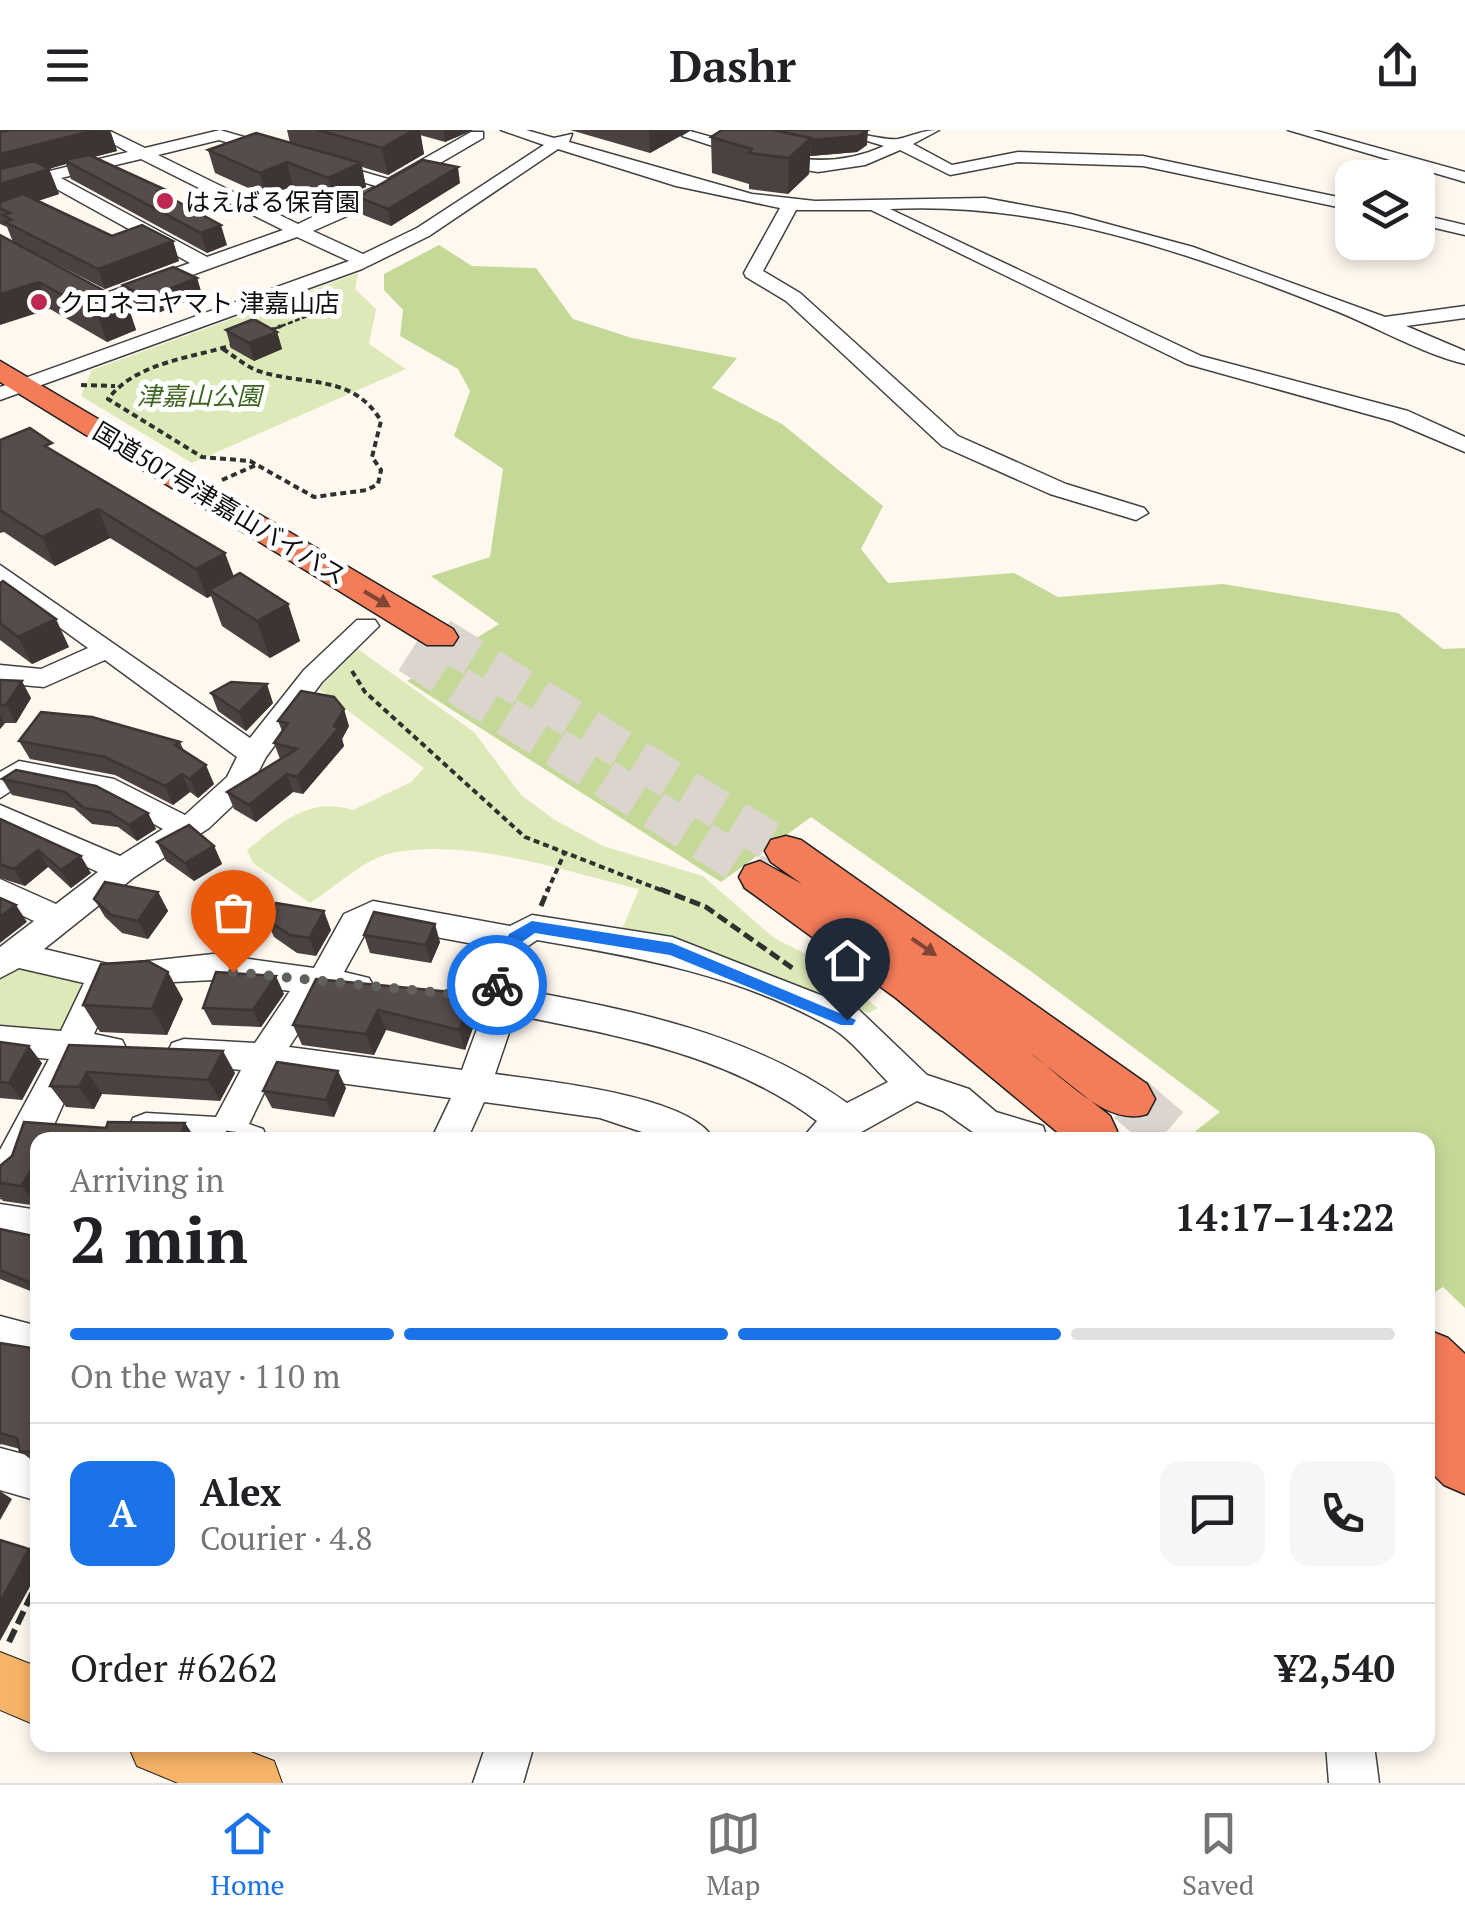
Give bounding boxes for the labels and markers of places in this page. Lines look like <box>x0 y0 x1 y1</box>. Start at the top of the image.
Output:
place label: はえばる保育園 <box>185 185 360 218</box>
marker: はえばる保育園 <box>154 190 176 212</box>
place label: クロネコヤマト 津嘉山店 <box>59 286 340 319</box>
marker: クロネコヤマト 津嘉山店 <box>28 291 50 313</box>
pin <box>191 870 276 973</box>
pin <box>805 918 890 1021</box>

